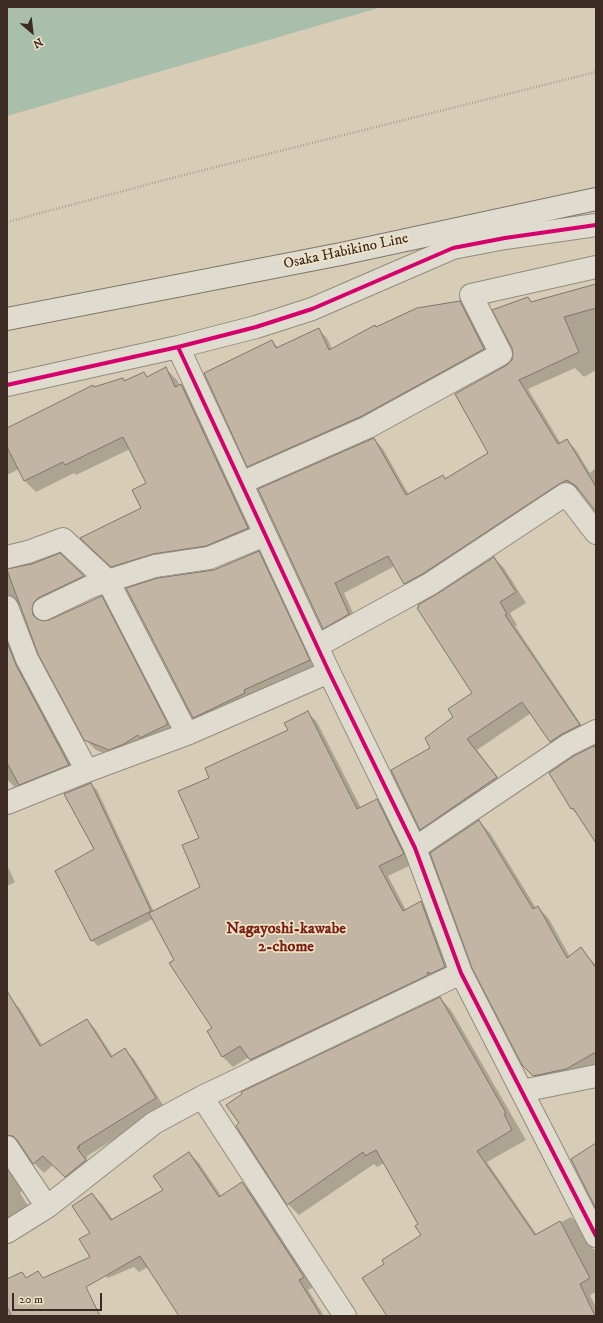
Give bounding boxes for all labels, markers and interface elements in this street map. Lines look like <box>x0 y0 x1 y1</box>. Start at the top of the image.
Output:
north arrow <box>12 12 52 52</box>
text: N <box>30 34 45 51</box>
street label: Osaka Habikino Line <box>282 230 410 274</box>
district label: Nagayoshi-kawabe 2-chome <box>226 920 346 958</box>
scale bar <box>14 1285 104 1311</box>
text: 20 m <box>19 1292 43 1307</box>

